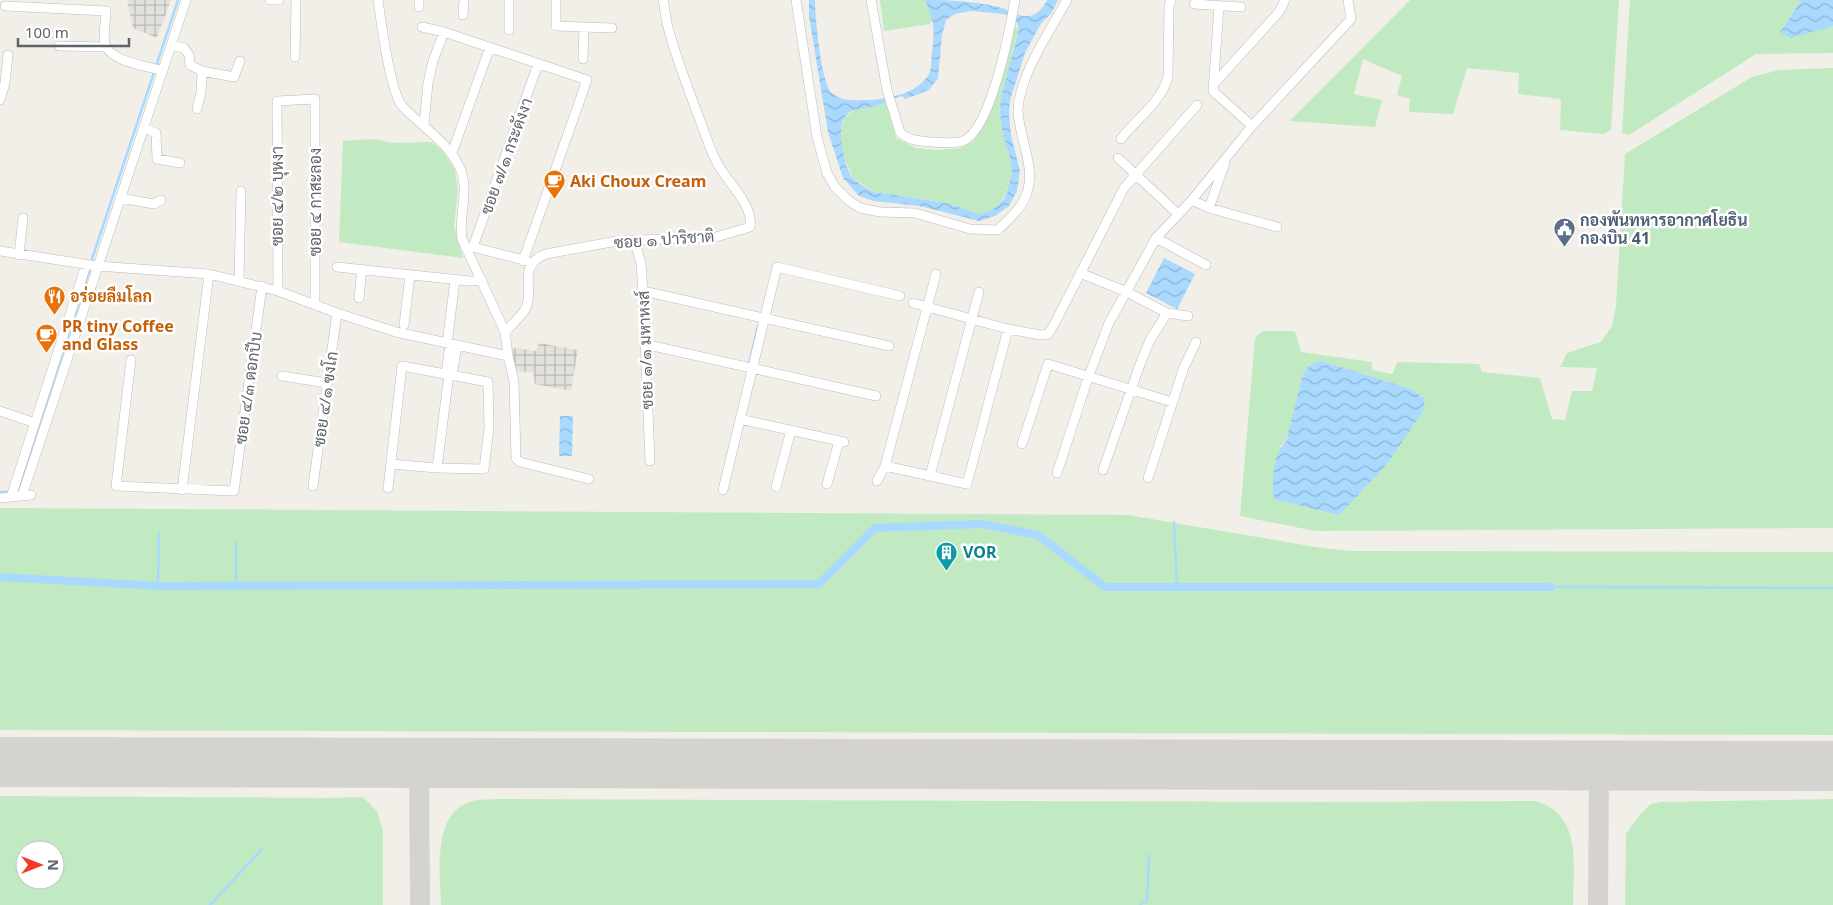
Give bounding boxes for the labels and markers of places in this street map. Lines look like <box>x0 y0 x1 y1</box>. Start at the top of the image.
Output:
cafe icon: Aki Choux Cream <box>542 169 566 200</box>
place label: Aki Choux Cream <box>570 170 706 192</box>
place label: กองพันทหารอากาศโยธิน กองบิน 41 <box>1580 209 1748 249</box>
public building icon: กองพันทหารอากาศโยธิน กองบิน 41 <box>1552 217 1576 248</box>
restaurant icon: อร่อยลืมโลก <box>42 284 66 315</box>
place label: อร่อยลืมโลก <box>70 285 152 307</box>
place label: PR tiny Coffee and Glass <box>62 315 174 355</box>
cafe icon: PR tiny Coffee and Glass <box>34 323 58 354</box>
building icon: VOR <box>935 540 959 571</box>
place label: VOR <box>963 541 997 563</box>

